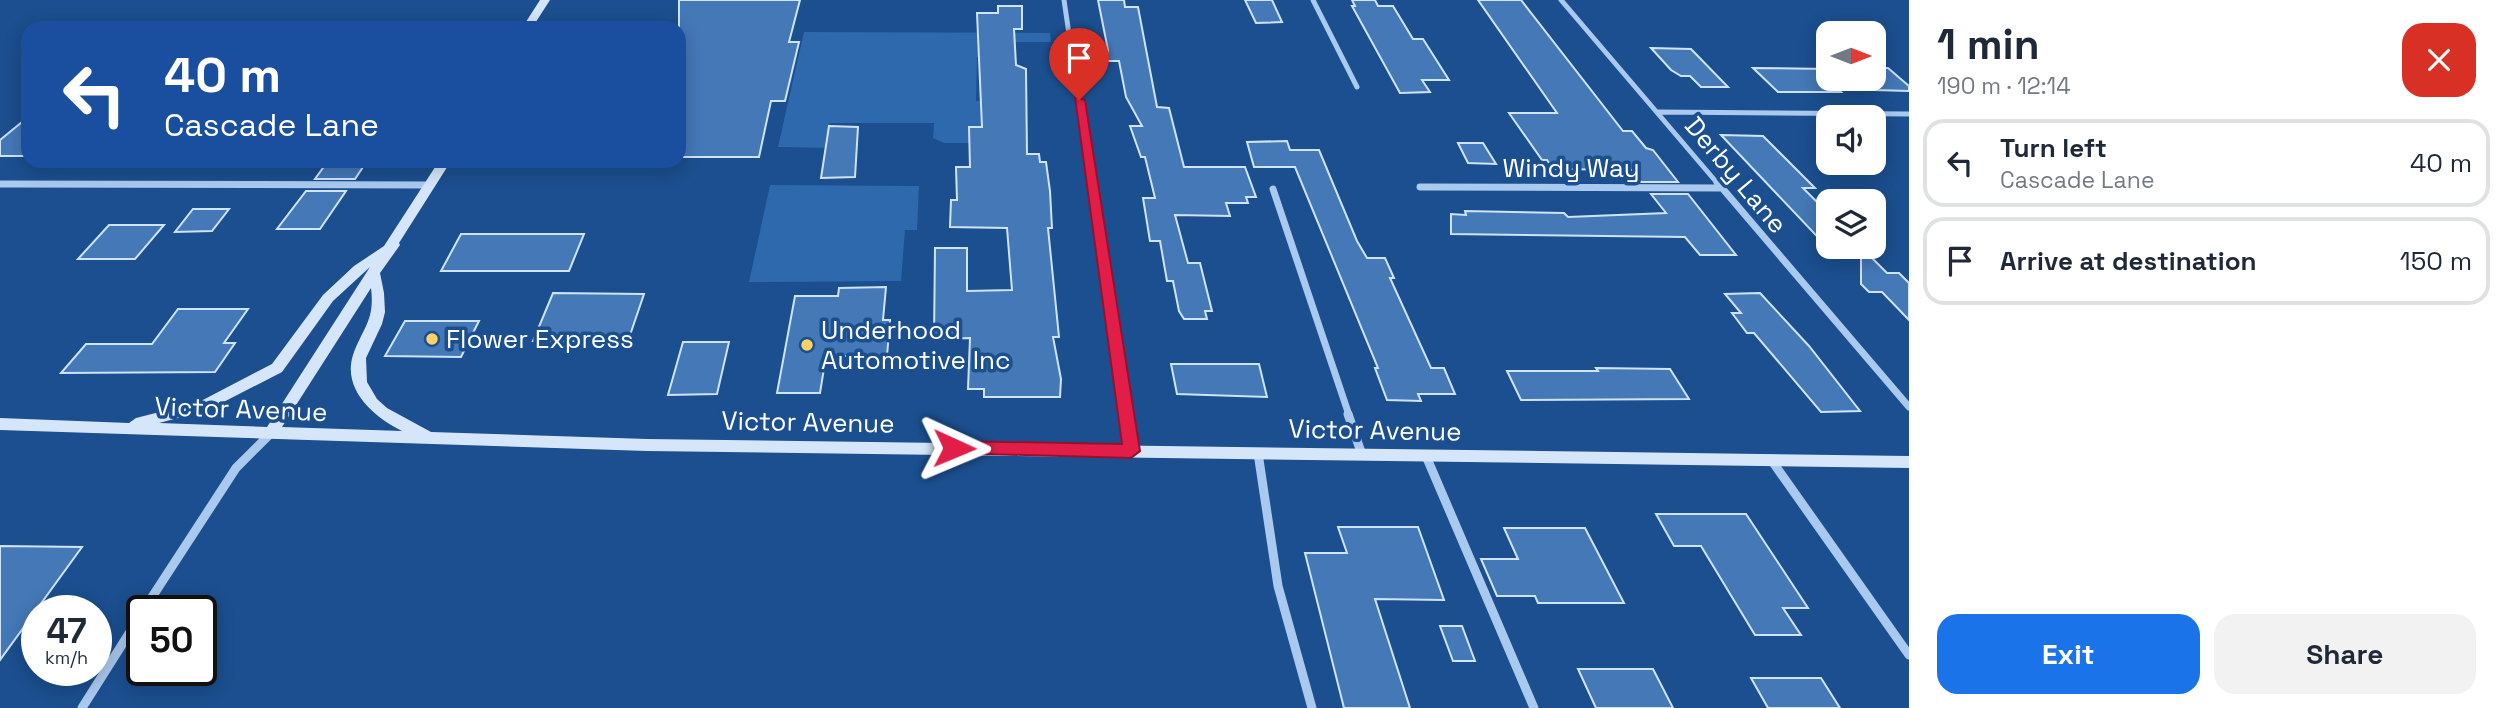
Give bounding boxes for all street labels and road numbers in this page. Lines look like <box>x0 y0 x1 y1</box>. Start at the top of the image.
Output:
street label: Derby Lane <box>1677 110 1795 240</box>
street label: Windy Way <box>1502 151 1640 185</box>
street label: Victor Avenue <box>154 389 328 429</box>
street label: Victor Avenue <box>721 403 895 441</box>
street label: Victor Avenue <box>1288 411 1462 449</box>

